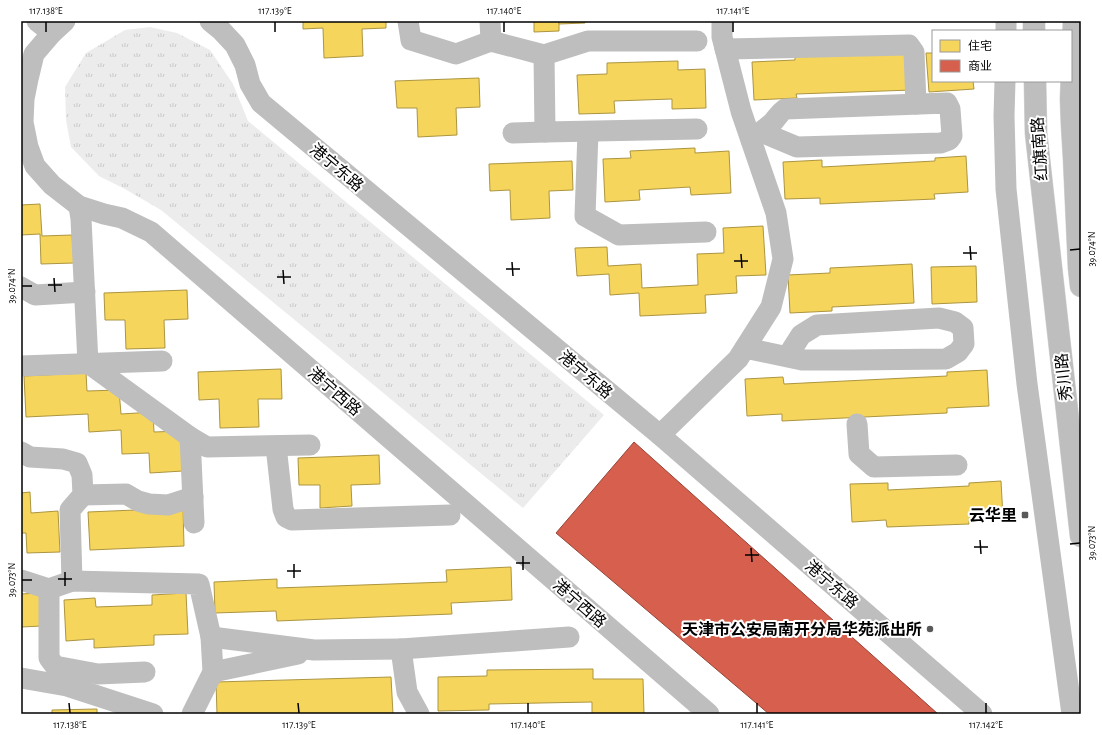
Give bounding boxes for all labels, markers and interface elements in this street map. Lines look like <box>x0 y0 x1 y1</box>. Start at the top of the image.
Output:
text: 117.138°E <box>29 6 63 16</box>
text: 117.139°E <box>258 6 292 16</box>
text: 117.140°E <box>487 6 521 16</box>
text: 117.141°E <box>717 6 750 16</box>
legend <box>932 30 1072 82</box>
text: 住宅 <box>968 39 992 52</box>
text: 商业 <box>968 59 992 72</box>
street label: 红旗南路 <box>1029 116 1050 181</box>
street label: 港宁东路 <box>307 140 367 194</box>
text: 39.074°N <box>1087 231 1097 267</box>
text: 39.074°N <box>7 268 17 304</box>
street label: 港宁东路 <box>556 347 616 401</box>
street label: 秀川路 <box>1053 352 1074 402</box>
street label: 港宁西路 <box>305 364 364 419</box>
place label: 云华里 <box>969 506 1017 524</box>
marker: 云华里 <box>1020 510 1030 520</box>
text: 39.073°N <box>1087 526 1097 560</box>
street label: 港宁东路 <box>802 557 861 612</box>
text: 39.073°N <box>7 563 17 597</box>
street label: 港宁西路 <box>550 576 609 631</box>
place label: 天津市公安局南开分局华苑派出所 <box>682 620 922 638</box>
marker: 天津市公安局南开分局华苑派出所 <box>925 624 935 634</box>
text: 117.138°E <box>53 720 87 730</box>
text: 117.139°E <box>282 720 316 730</box>
text: 117.140°E <box>511 720 545 730</box>
text: 117.141°E <box>741 720 774 730</box>
text: 117.142°E <box>969 720 1003 730</box>

